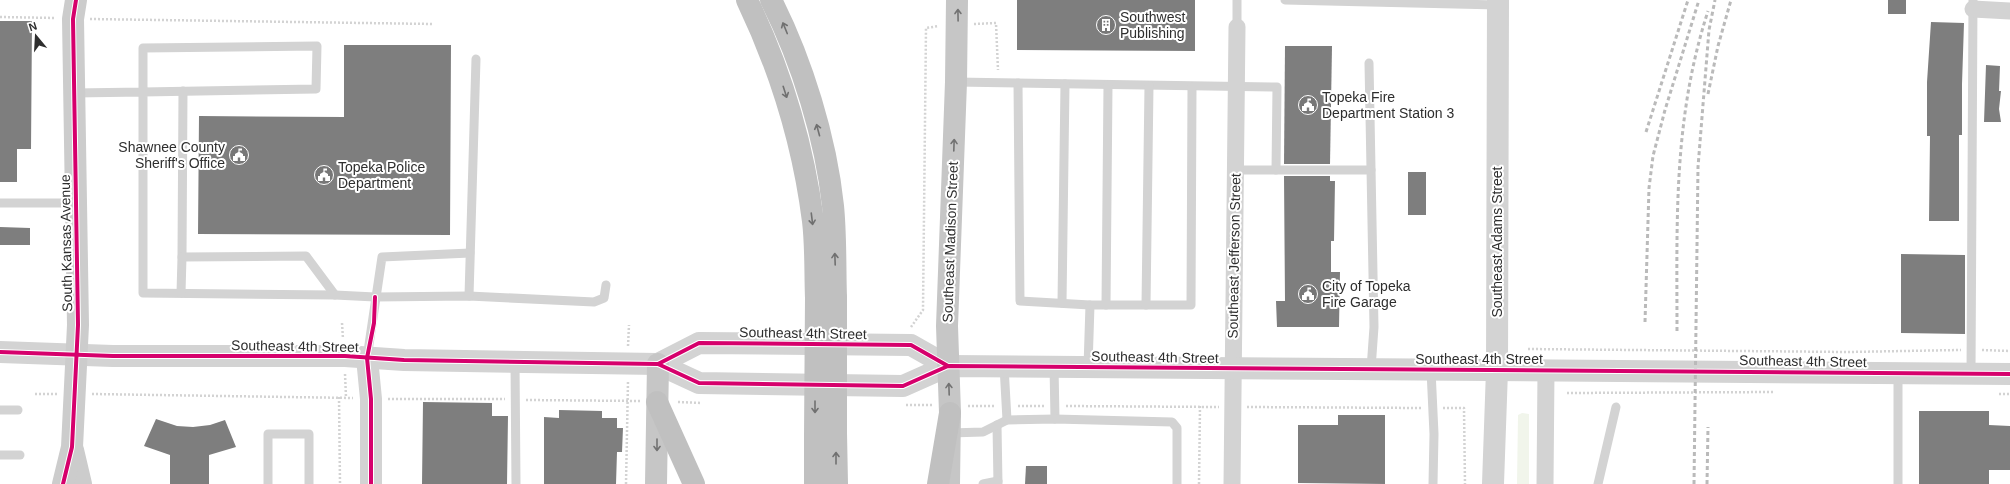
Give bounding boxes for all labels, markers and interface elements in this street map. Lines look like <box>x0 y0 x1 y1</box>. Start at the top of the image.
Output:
one-way arrow <box>954 9 962 22</box>
place label: Southwest Publishing <box>1120 9 1185 41</box>
building icon: Southwest Publishing <box>1095 14 1117 36</box>
north arrow <box>16 16 56 56</box>
text: N <box>27 20 39 33</box>
one-way arrow <box>780 23 788 35</box>
one-way arrow <box>782 85 789 98</box>
place label: Topeka Fire Department Station 3 <box>1322 89 1455 121</box>
public building icon: Topeka Fire Department Station 3 <box>1297 94 1319 116</box>
one-way arrow <box>814 124 822 137</box>
place label: Shawnee County Sheriff's Office <box>118 139 225 171</box>
one-way arrow <box>950 139 958 152</box>
public building icon: Shawnee County Sheriff's Office <box>228 144 250 166</box>
place label: Topeka Police Department <box>338 159 425 191</box>
street label: Southeast Madison Street <box>939 161 961 323</box>
public building icon: Topeka Police Department <box>313 164 335 186</box>
street label: Southeast Adams Street <box>1489 166 1505 317</box>
street label: Southeast Jefferson Street <box>1225 173 1243 339</box>
street label: South Kansas Avenue <box>57 174 75 312</box>
one-way arrow <box>808 212 816 225</box>
one-way arrow <box>831 253 839 266</box>
place label: City of Topeka Fire Garage <box>1322 278 1411 310</box>
public building icon: City of Topeka Fire Garage <box>1297 283 1319 305</box>
street label: Southeast 4th Street <box>739 324 867 342</box>
street label: Southeast 4th Street <box>231 337 359 355</box>
street label: Southeast 4th Street <box>1091 348 1219 366</box>
street label: Southeast 4th Street <box>1415 351 1543 367</box>
street label: Southeast 4th Street <box>1739 352 1867 370</box>
one-way arrow <box>945 383 953 396</box>
one-way arrow <box>811 400 819 413</box>
one-way arrow <box>653 438 661 451</box>
one-way arrow <box>833 452 840 465</box>

